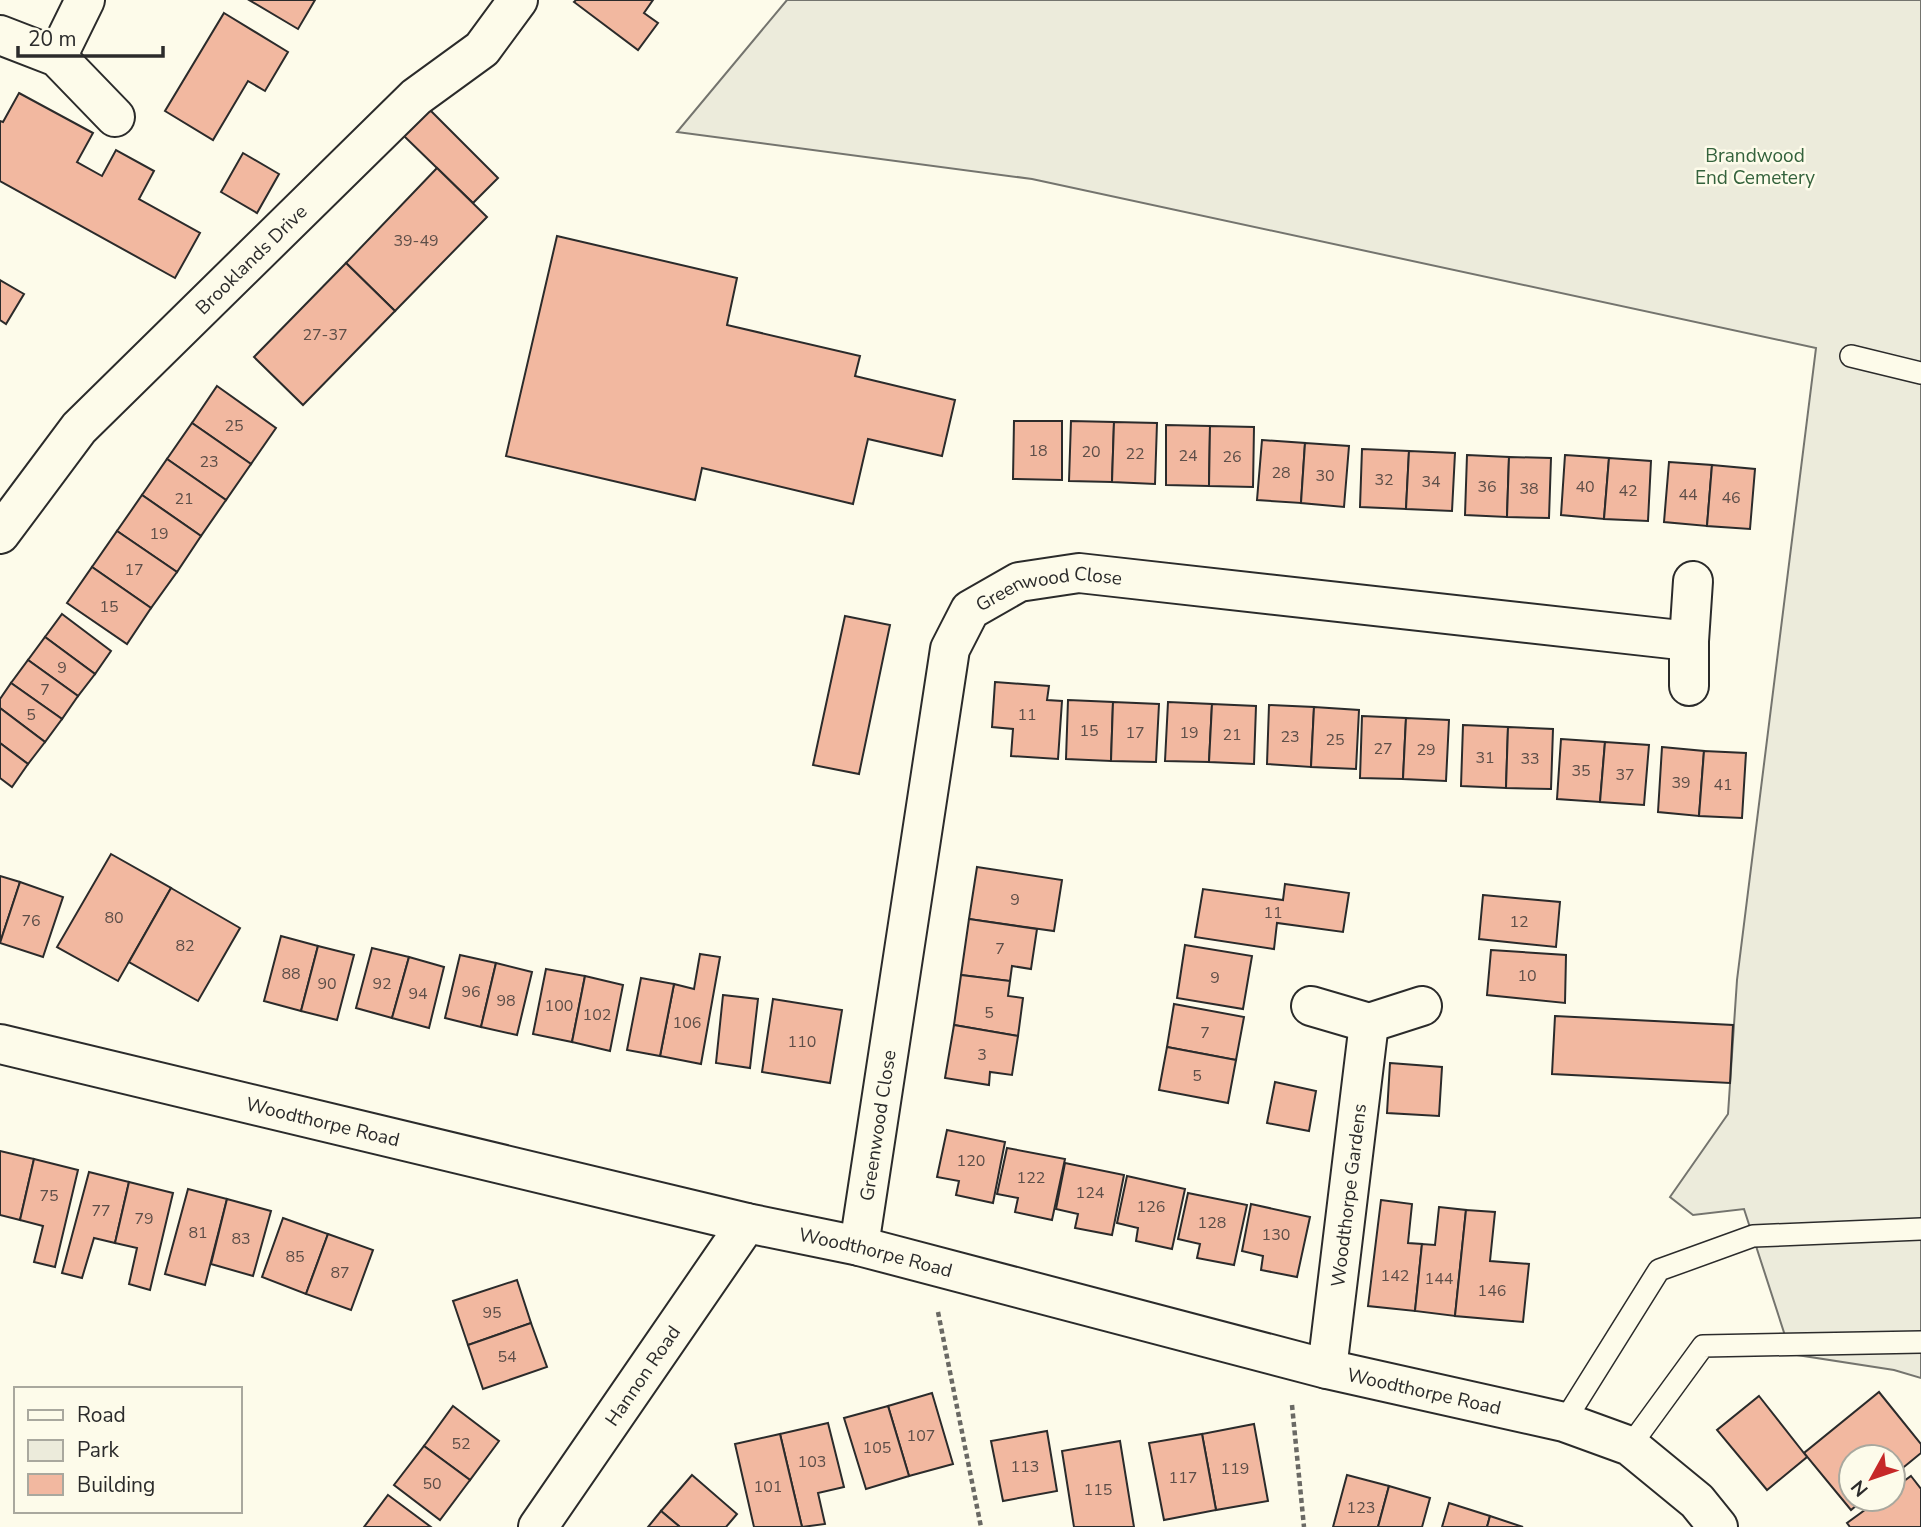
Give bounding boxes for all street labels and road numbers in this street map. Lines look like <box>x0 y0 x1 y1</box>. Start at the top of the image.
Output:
street label: Brooklands Drive <box>190 199 313 321</box>
street label: Greenwood Close <box>971 561 1123 618</box>
street label: Greenwood Close <box>854 1048 903 1203</box>
street label: Woodthorpe Road <box>243 1091 402 1153</box>
street label: Woodthorpe Gardens <box>1325 1102 1373 1289</box>
street label: Woodthorpe Road <box>796 1222 955 1284</box>
street label: Hannon Road <box>599 1321 687 1431</box>
street label: Woodthorpe Road <box>1344 1362 1504 1422</box>

